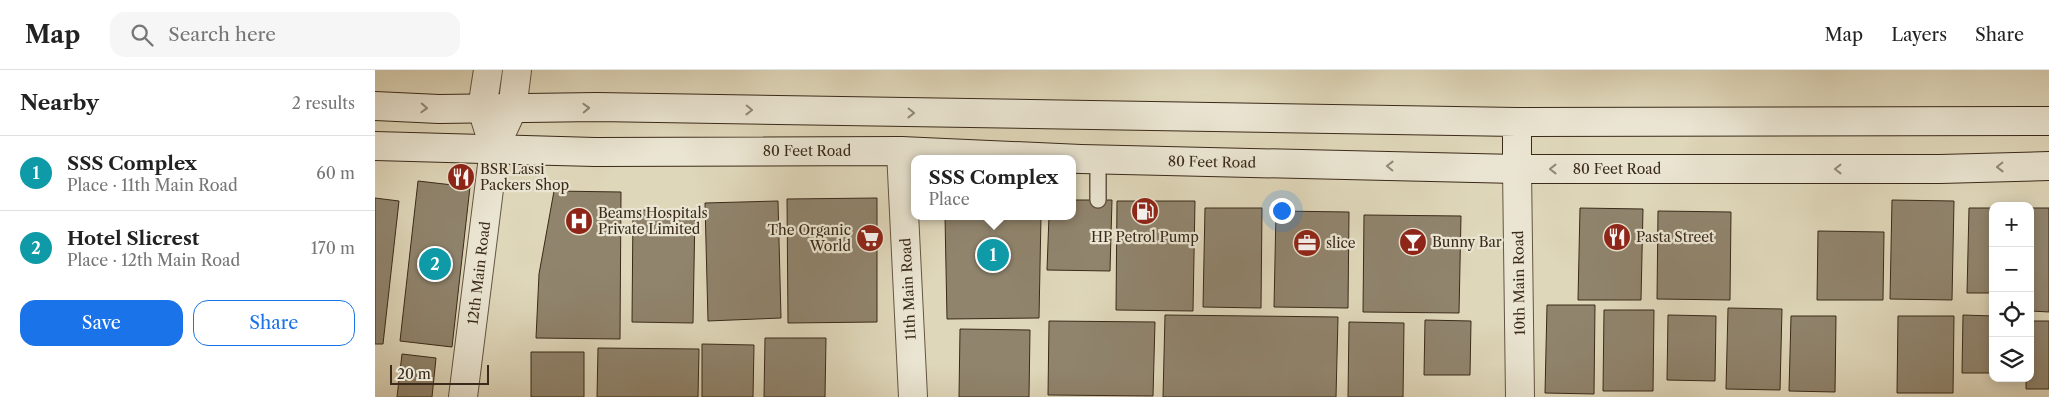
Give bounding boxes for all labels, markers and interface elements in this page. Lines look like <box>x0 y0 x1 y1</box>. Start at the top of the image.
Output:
search box <box>110 12 460 57</box>
text: Map <box>25 20 80 49</box>
icon: search <box>128 21 156 49</box>
text: Search here <box>168 23 276 46</box>
text: Map <box>1825 24 1863 46</box>
text: Layers <box>1891 24 1947 46</box>
text: Share <box>1975 24 2024 46</box>
text: Nearby <box>20 90 99 115</box>
text: 2 results <box>292 93 355 113</box>
one-way arrow <box>420 103 428 114</box>
one-way arrow <box>582 103 590 113</box>
one-way arrow <box>745 105 753 115</box>
one-way arrow <box>908 108 915 118</box>
street label: 80 Feet Road <box>763 142 852 160</box>
text: SSS Complex <box>67 152 197 175</box>
street label: 80 Feet Road <box>1168 152 1257 172</box>
popup <box>911 155 1076 220</box>
place label: BSR Lassi Packers Shop <box>480 160 569 194</box>
street label: 80 Feet Road <box>1573 160 1662 178</box>
one-way arrow <box>1386 161 1394 171</box>
restaurant icon: BSR Lassi Packers Shop <box>446 162 476 192</box>
one-way arrow <box>1996 162 2004 173</box>
text: 1 <box>32 163 40 183</box>
text: 60 m <box>316 163 355 183</box>
one-way arrow <box>1549 164 1556 174</box>
one-way arrow <box>1834 164 1842 174</box>
text: SSS Complex <box>929 166 1058 189</box>
text: Place · 11th Main Road <box>67 175 238 195</box>
text: Place <box>929 189 970 209</box>
fuel station icon: HP Petrol Pump <box>1130 196 1160 226</box>
your location <box>1269 198 1295 224</box>
map controls <box>1989 202 2034 382</box>
button: + <box>1989 202 2034 247</box>
place label: Beams Hospitals Private Limited <box>598 204 708 238</box>
hospital icon: Beams Hospitals Private Limited <box>564 206 594 236</box>
street label: 12th Main Road <box>464 220 494 326</box>
place label: The Organic World <box>768 221 851 255</box>
restaurant icon: Pasta Street <box>1602 222 1632 252</box>
supermarket icon: The Organic World <box>855 223 885 253</box>
text: Hotel Slicrest <box>67 227 199 250</box>
bar icon: Bunny Bar <box>1398 227 1428 257</box>
place label: HP Petrol Pump <box>1091 228 1199 246</box>
office icon: slice <box>1292 228 1322 258</box>
place label: Pasta Street <box>1636 228 1714 246</box>
street label: 10th Main Road <box>1509 230 1529 336</box>
place label: Bunny Bar <box>1432 233 1502 251</box>
place label: slice <box>1326 234 1356 252</box>
pin: 1 <box>977 236 1009 274</box>
street label: 11th Main Road <box>896 237 920 340</box>
text: 2 <box>31 238 41 258</box>
text: 170 m <box>311 238 355 258</box>
pin: 2 <box>419 245 451 283</box>
button: − <box>1989 247 2034 292</box>
text: Place · 12th Main Road <box>67 250 240 270</box>
button: locate <box>1989 292 2034 337</box>
button: Save <box>20 300 183 346</box>
button: Share <box>193 300 355 346</box>
button: layers <box>1989 337 2034 382</box>
scale bar <box>390 362 489 385</box>
text: 20 m <box>397 365 431 383</box>

